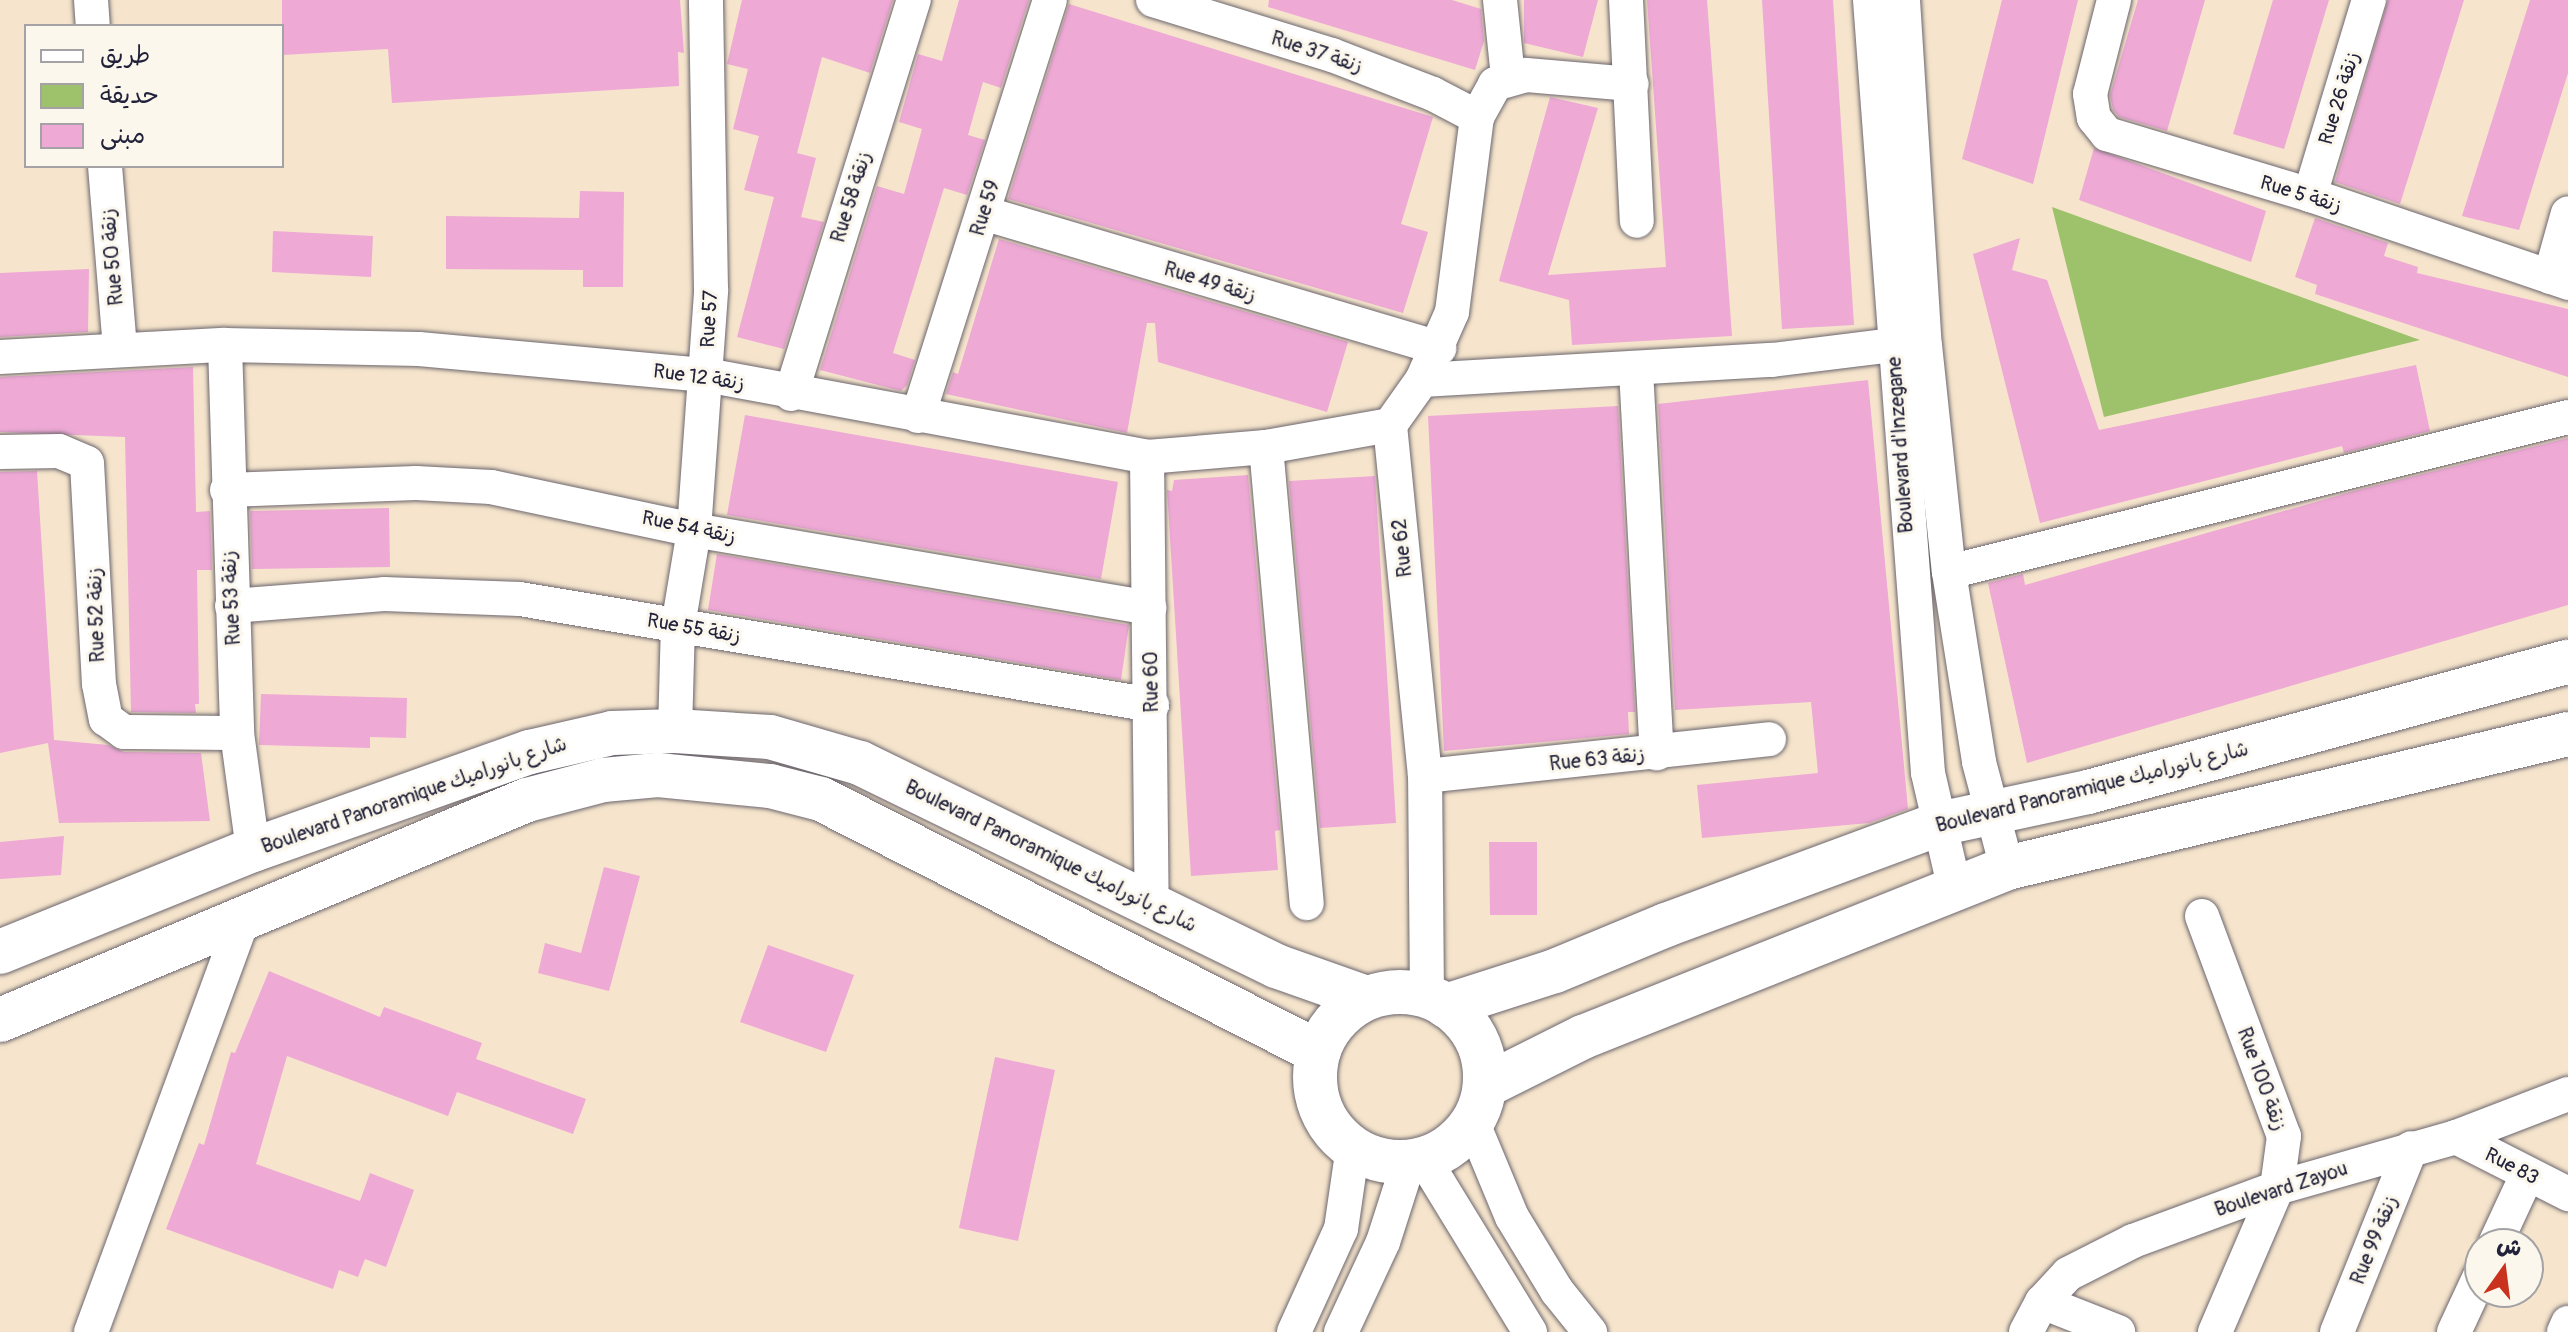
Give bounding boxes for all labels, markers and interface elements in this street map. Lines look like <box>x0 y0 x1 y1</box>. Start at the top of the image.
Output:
legend <box>24 24 284 168</box>
street label: Rue 37 زنقة <box>1268 26 1366 78</box>
text: طريق <box>100 41 150 70</box>
street label: Rue 26 زنقة <box>2314 49 2364 147</box>
text: حديقة <box>100 81 159 110</box>
text: مبنى <box>100 121 145 150</box>
street label: Rue 58 زنقة <box>826 149 876 245</box>
street label: Rue 5 زنقة <box>2257 170 2345 218</box>
street label: Rue 59 <box>965 177 1005 239</box>
street label: Rue 50 زنقة <box>96 207 128 307</box>
street label: Rue 49 زنقة <box>1161 257 1259 307</box>
street label: Rue 57 <box>696 290 722 348</box>
street label: Boulevard d'Inzegane <box>1882 356 1918 534</box>
street label: Rue 12 زنقة <box>652 359 746 395</box>
street label: Rue 54 زنقة <box>640 505 738 549</box>
street label: Rue 62 <box>1387 518 1417 578</box>
street label: Rue 53 زنقة <box>217 550 245 646</box>
street label: Rue 52 زنقة <box>82 567 110 663</box>
street label: Rue 55 زنقة <box>645 608 743 648</box>
street label: Rue 60 <box>1138 651 1164 713</box>
street label: Boulevard Panoramique شارع بانوراميك <box>258 731 570 859</box>
street label: Boulevard Panoramique شارع بانوراميك <box>1933 736 2251 838</box>
street label: Rue 63 زنقة <box>1548 742 1646 776</box>
street label: Boulevard Panoramique شارع بانوراميك <box>901 775 1201 937</box>
street label: Rue 100 زنقة <box>2232 1024 2292 1134</box>
street label: Rue 83 <box>2481 1142 2543 1190</box>
street label: Boulevard Zayou <box>2212 1156 2350 1222</box>
street label: Rue 99 زنقة <box>2345 1192 2403 1288</box>
north arrow <box>2464 1228 2544 1308</box>
text: ش <box>2494 1230 2524 1263</box>

